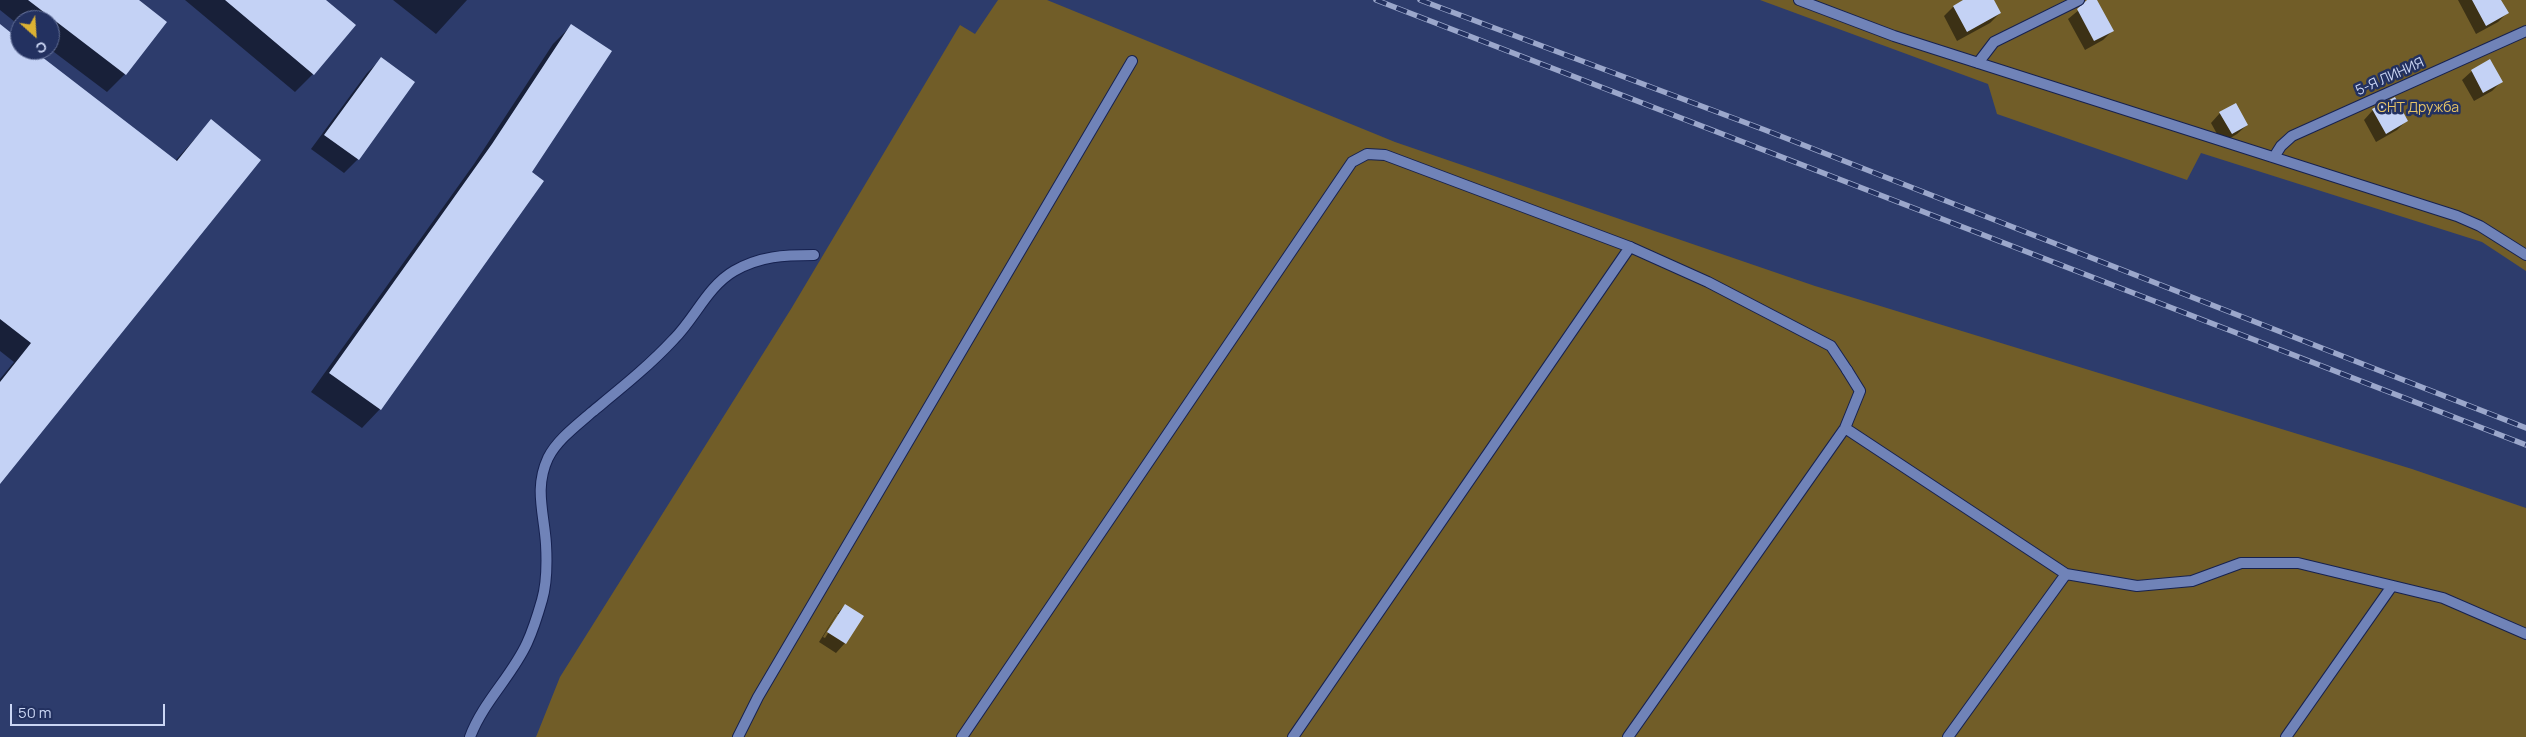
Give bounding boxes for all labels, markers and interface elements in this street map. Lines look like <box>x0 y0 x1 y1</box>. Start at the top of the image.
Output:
north arrow <box>10 10 60 60</box>
text: С <box>33 37 50 59</box>
street label: 5-Я ЛИНИЯ <box>2353 54 2427 100</box>
park label: СНТ Дружба <box>2377 100 2459 116</box>
scale bar <box>12 694 168 726</box>
text: 50 m <box>18 702 52 723</box>

